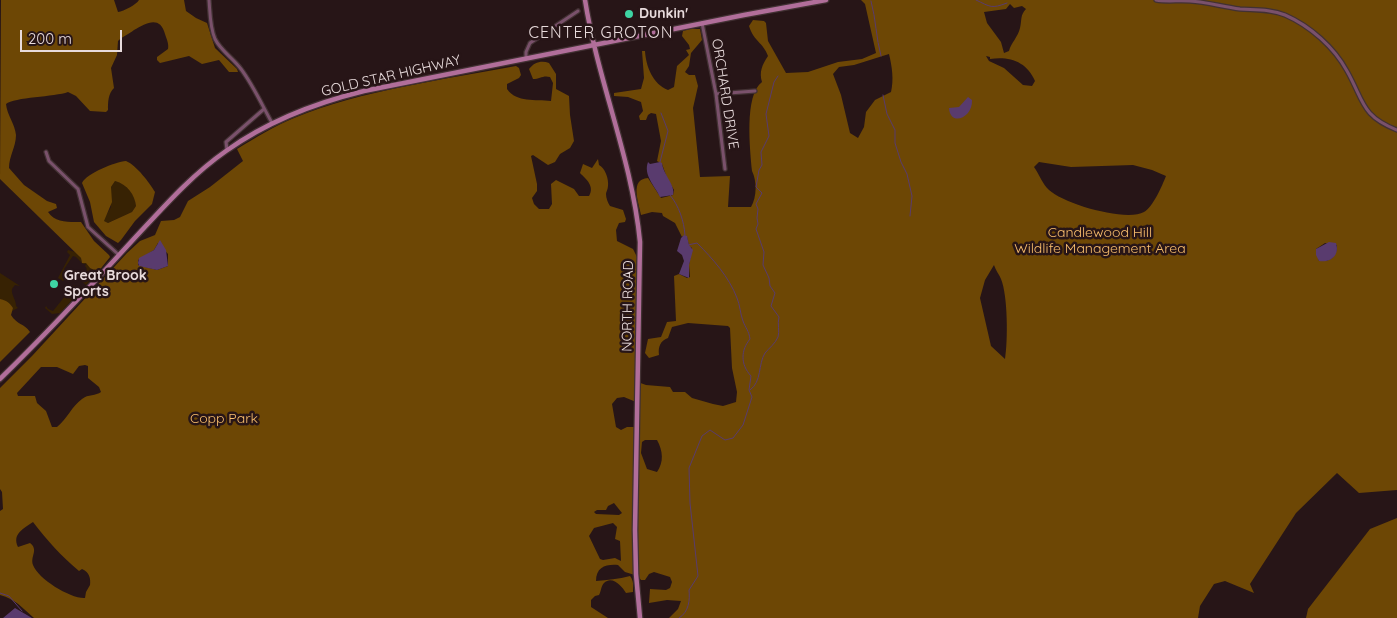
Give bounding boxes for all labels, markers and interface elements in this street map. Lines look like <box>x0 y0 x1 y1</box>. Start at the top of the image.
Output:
place label: Dunkin' <box>639 6 688 22</box>
marker: Dunkin' <box>623 8 635 20</box>
scale bar <box>22 20 125 52</box>
district label: CENTER GROTON <box>527 23 675 43</box>
text: 200 m <box>28 29 72 48</box>
street label: ORCHARD DRIVE <box>708 38 742 150</box>
street label: GOLD STAR HIGHWAY <box>320 52 462 100</box>
park label: Candlewood Hill Wildlife Management Area <box>1014 225 1186 258</box>
street label: NORTH ROAD <box>619 260 637 352</box>
place label: Great Brook Sports <box>64 268 147 300</box>
marker: Great Brook Sports <box>48 278 60 290</box>
park label: Copp Park <box>190 411 258 427</box>

